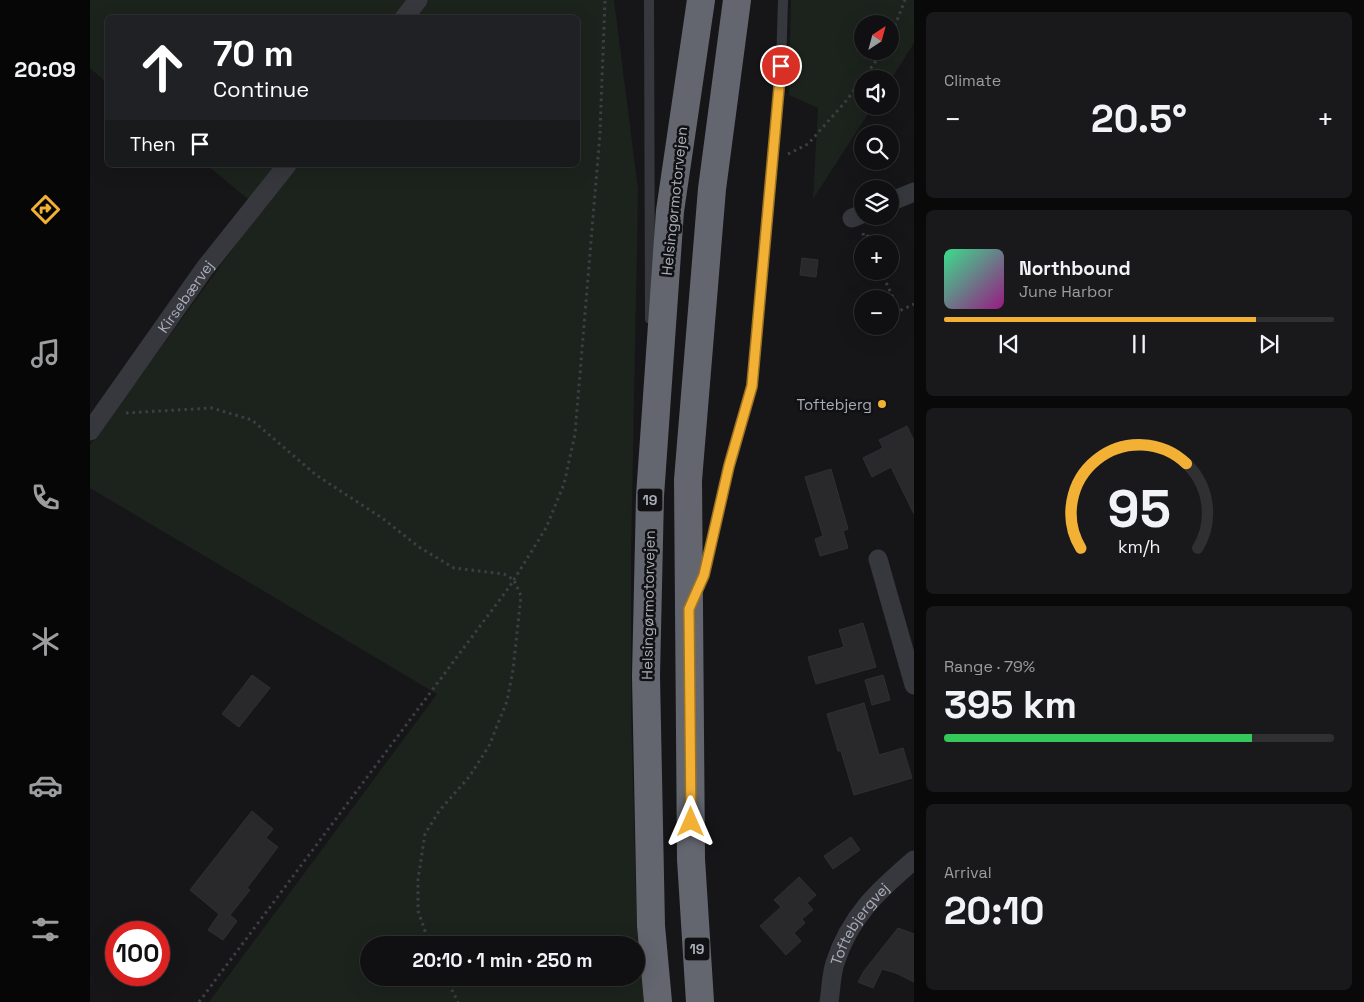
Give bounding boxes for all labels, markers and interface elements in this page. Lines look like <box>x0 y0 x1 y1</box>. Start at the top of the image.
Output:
north arrow <box>854 15 899 60</box>
map controls <box>854 15 899 335</box>
text: 70 m <box>213 32 294 76</box>
icon: ahead <box>130 35 195 100</box>
pin <box>760 45 802 87</box>
icon: arrive <box>767 52 795 80</box>
text: 20:09 <box>14 55 76 83</box>
button: sound <box>854 70 899 115</box>
text: Climate <box>944 70 1001 91</box>
text: Continue <box>213 75 309 103</box>
text: 20.5° <box>1091 95 1187 143</box>
text: − <box>944 101 961 137</box>
text: + <box>1317 101 1334 137</box>
button: search <box>854 125 899 170</box>
street label: Helsingørmotorvejen <box>657 126 691 276</box>
icon: arrive <box>186 130 214 158</box>
text: Then <box>130 132 176 157</box>
button: layers <box>854 180 899 225</box>
icon: directions <box>28 192 63 227</box>
button: + <box>854 235 899 280</box>
street label: Kirsebærvej <box>153 256 217 336</box>
text: Northbound <box>1019 256 1131 281</box>
text: June Harbor <box>1019 281 1113 302</box>
button: − <box>854 290 899 335</box>
icon: previous <box>995 330 1023 358</box>
icon: pause <box>1125 330 1153 358</box>
icon: next <box>1255 330 1283 358</box>
icon: music <box>28 336 63 371</box>
place label: Toftebjerg <box>797 395 872 414</box>
marker: Toftebjerg <box>876 398 888 410</box>
text: 95 <box>1107 476 1171 542</box>
icon: phone <box>28 480 63 515</box>
road number: 19 <box>638 488 662 512</box>
street label: Helsingørmotorvejen <box>637 530 659 680</box>
text: km/h <box>1118 535 1160 558</box>
icon: climate <box>28 624 63 659</box>
text: Range · 79% <box>944 656 1035 677</box>
text: 395 km <box>944 681 1077 729</box>
icon: car <box>28 768 63 803</box>
position arrow <box>664 795 716 847</box>
text: Arrival <box>944 862 992 883</box>
street label: Toftebjergvej <box>826 878 893 967</box>
text: 20:10 <box>944 887 1044 935</box>
icon: filters <box>28 912 63 947</box>
speed limit sign: 100 <box>105 921 170 986</box>
road number: 19 <box>684 938 710 961</box>
text: 20:10 · 1 min · 250 m <box>412 948 593 973</box>

